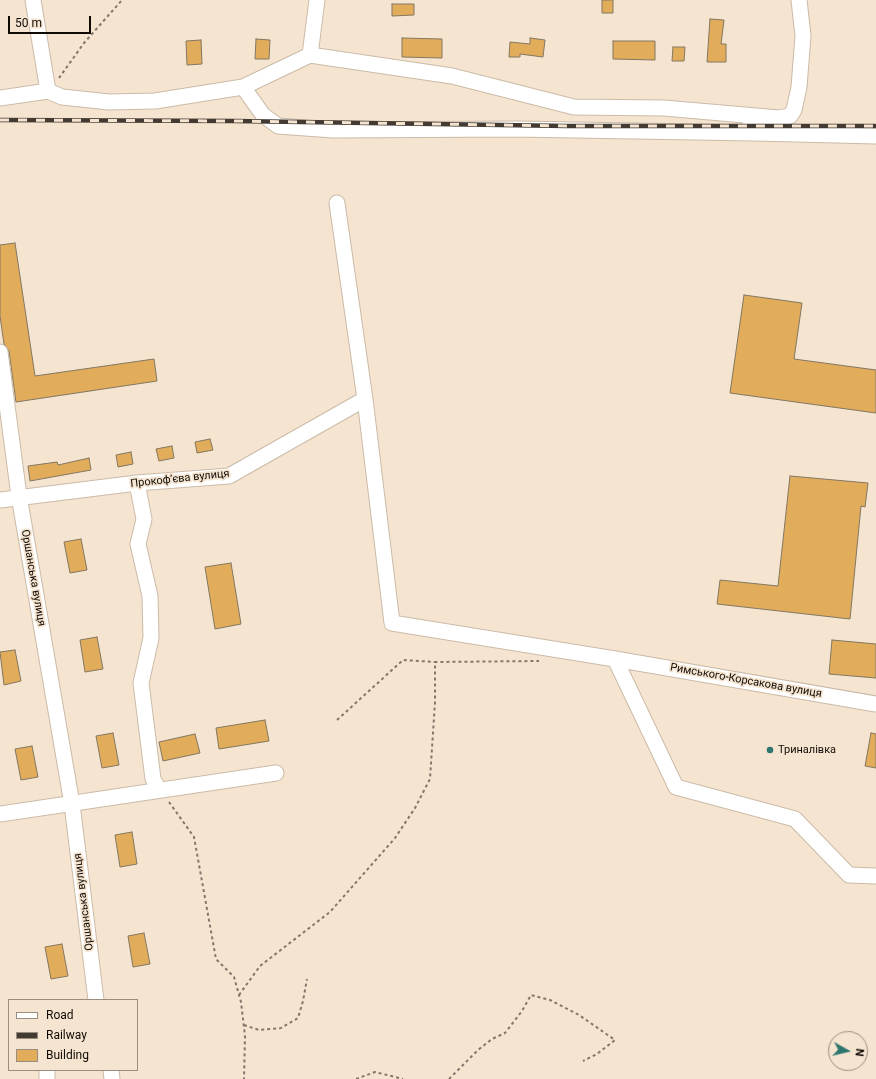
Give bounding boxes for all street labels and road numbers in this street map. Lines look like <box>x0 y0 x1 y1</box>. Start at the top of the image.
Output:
street label: Прокоф’єва вулиця <box>130 467 230 491</box>
street label: Оршанська вулиця <box>18 529 48 627</box>
street label: Римського-Корсакова вулиця <box>669 661 823 701</box>
street label: Оршанська вулиця <box>71 853 97 951</box>

